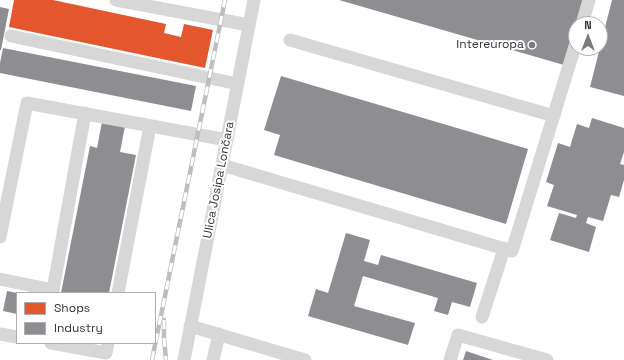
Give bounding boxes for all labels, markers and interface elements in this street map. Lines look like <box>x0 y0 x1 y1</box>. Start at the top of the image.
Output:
north arrow <box>568 16 608 56</box>
text: N <box>584 18 592 32</box>
place label: Intereuropa <box>456 38 524 52</box>
marker: Intereuropa <box>527 40 537 50</box>
street label: Ulica Josipa Lončara <box>201 120 237 240</box>
legend <box>16 292 156 344</box>
text: Shops <box>54 300 90 316</box>
text: Industry <box>54 320 103 336</box>

